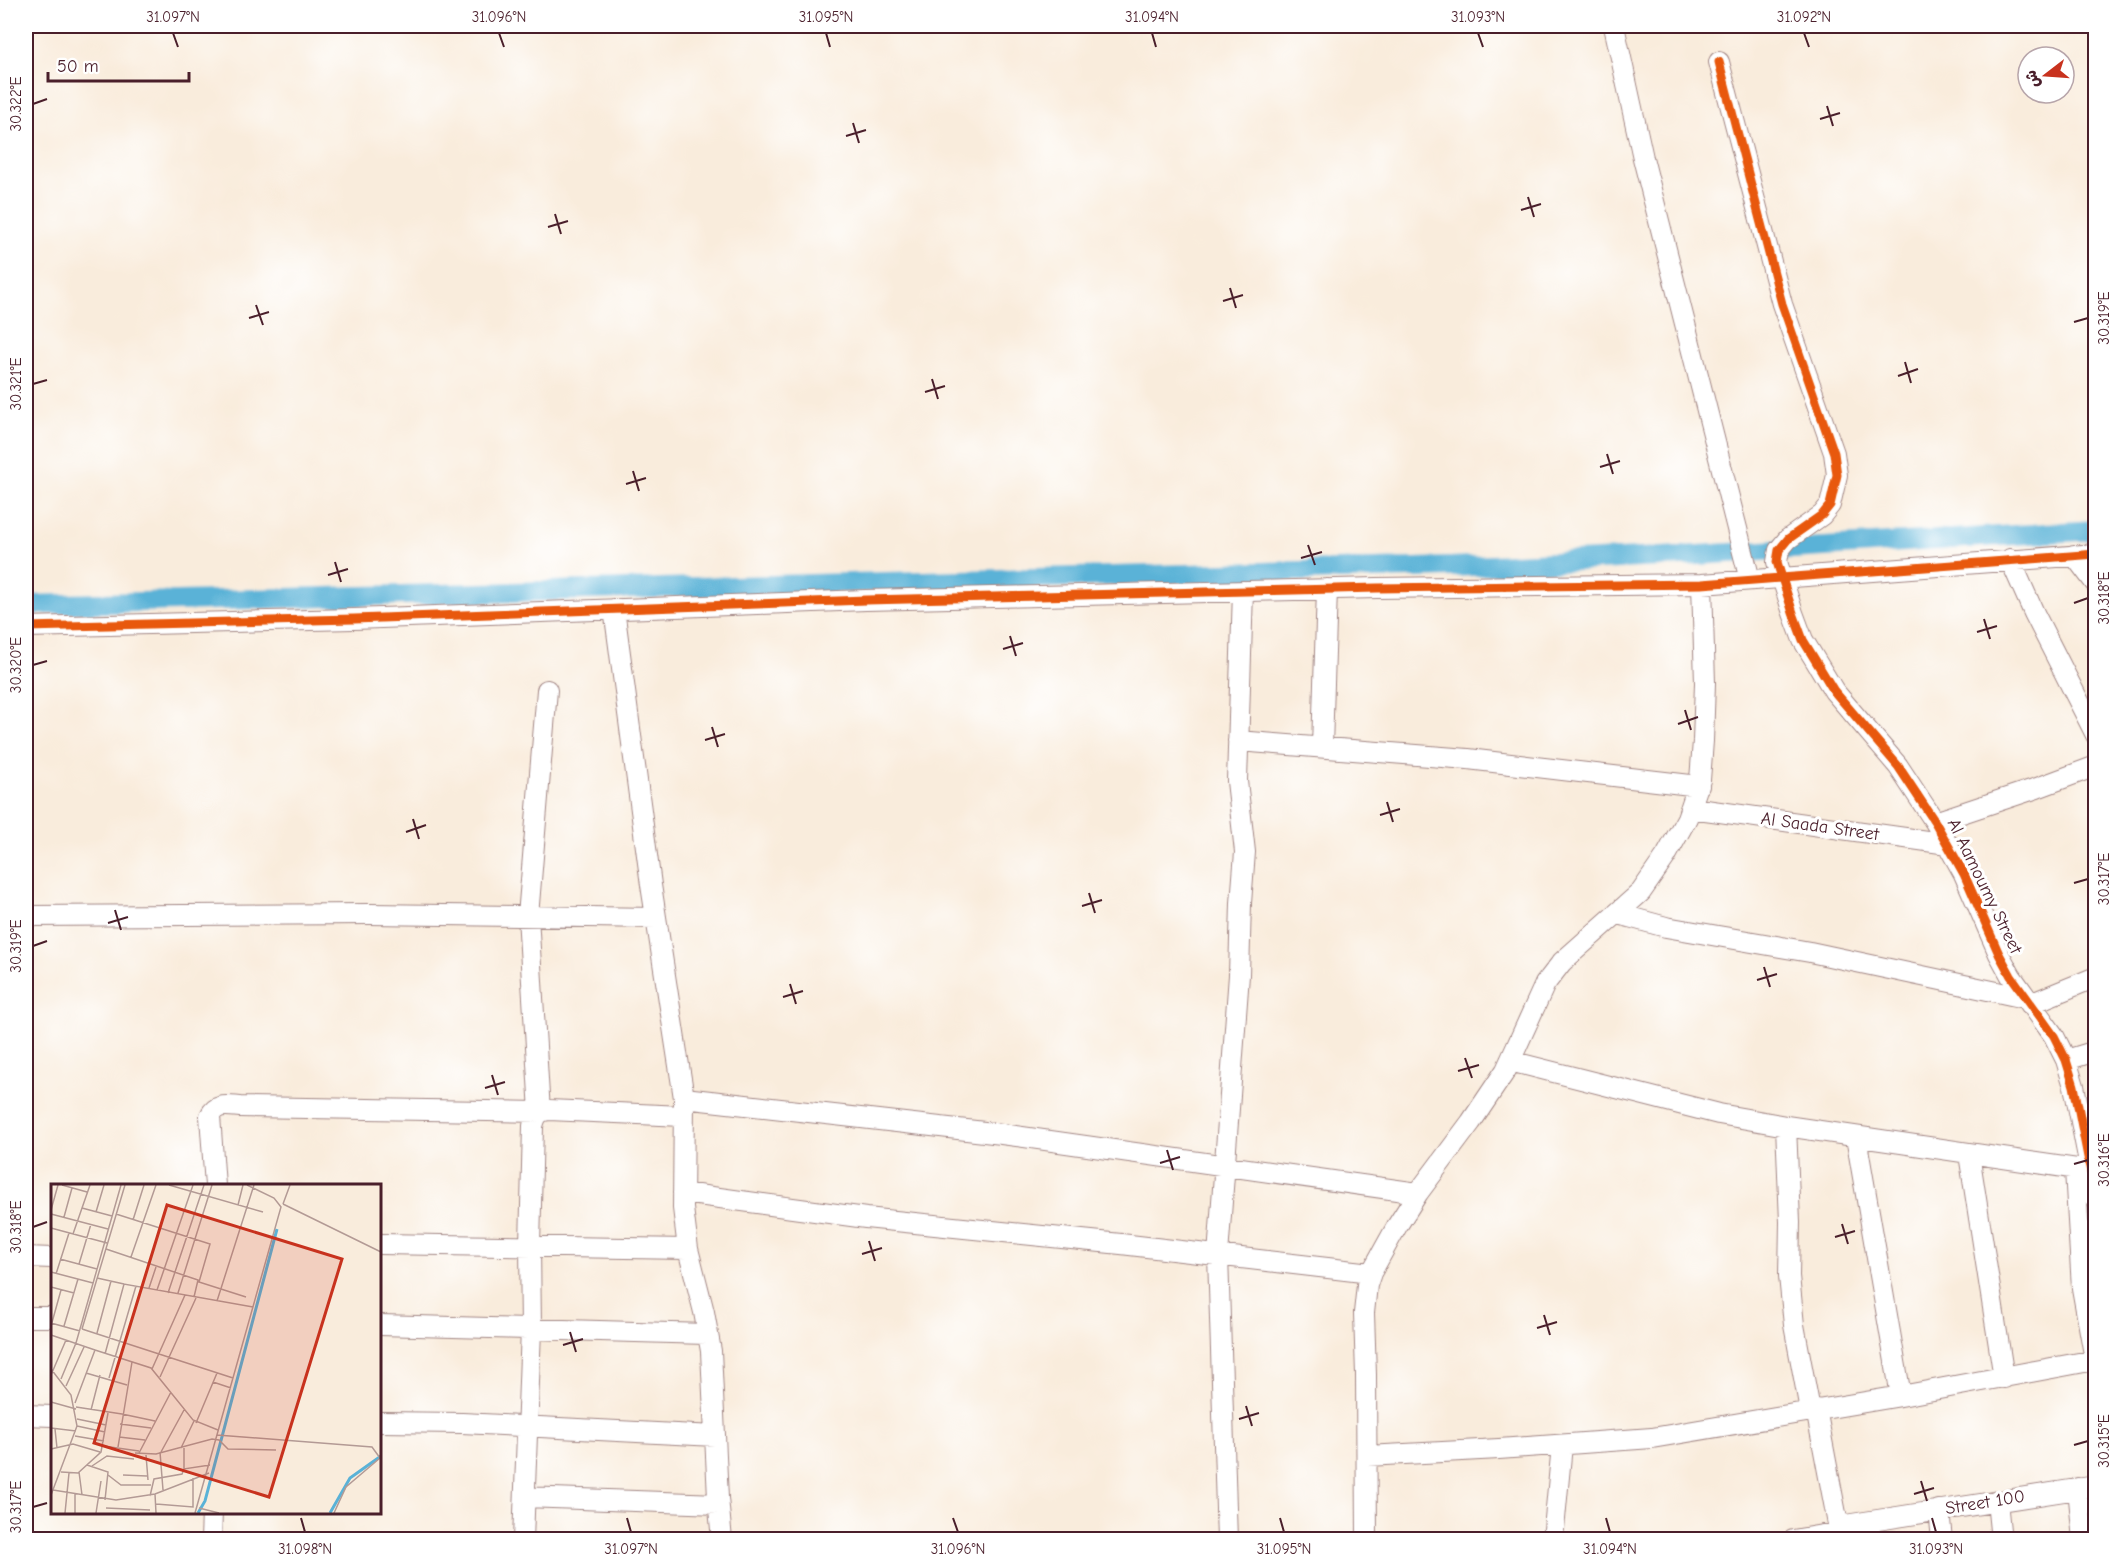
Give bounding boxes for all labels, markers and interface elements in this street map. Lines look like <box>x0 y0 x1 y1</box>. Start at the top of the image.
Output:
text: 31.097°N <box>146 8 200 26</box>
text: 31.096°N <box>472 8 526 26</box>
text: 31.095°N <box>799 8 853 26</box>
text: 31.094°N <box>1125 8 1179 26</box>
text: 31.093°N <box>1451 8 1505 26</box>
text: 31.092°N <box>1777 8 1831 26</box>
scale bar <box>48 45 189 83</box>
north arrow <box>2016 45 2076 105</box>
text: 50 m <box>57 56 99 77</box>
text: ش <box>2021 68 2044 90</box>
text: 30.322°E <box>7 76 25 132</box>
text: 30.319°E <box>2095 291 2113 345</box>
text: 30.321°E <box>7 357 25 411</box>
text: 30.318°E <box>2095 571 2113 625</box>
text: 30.320°E <box>7 637 25 693</box>
street label: Al Saada Street <box>1760 808 1881 845</box>
street label: Al Aamoumy Street <box>1943 815 2027 958</box>
text: 30.317°E <box>2095 853 2113 905</box>
text: 30.319°E <box>7 919 25 973</box>
text: 30.316°E <box>2095 1133 2113 1187</box>
inset map <box>51 1184 381 1514</box>
text: 30.318°E <box>7 1200 25 1254</box>
text: 30.315°E <box>2095 1414 2113 1468</box>
text: 30.317°E <box>7 1481 25 1533</box>
street label: Street 100 <box>1944 1486 2026 1519</box>
text: 31.098°N <box>278 1540 332 1558</box>
text: 31.097°N <box>604 1540 658 1558</box>
text: 31.096°N <box>931 1540 985 1558</box>
text: 31.095°N <box>1257 1540 1311 1558</box>
text: 31.094°N <box>1583 1540 1637 1558</box>
text: 31.093°N <box>1909 1540 1963 1558</box>

